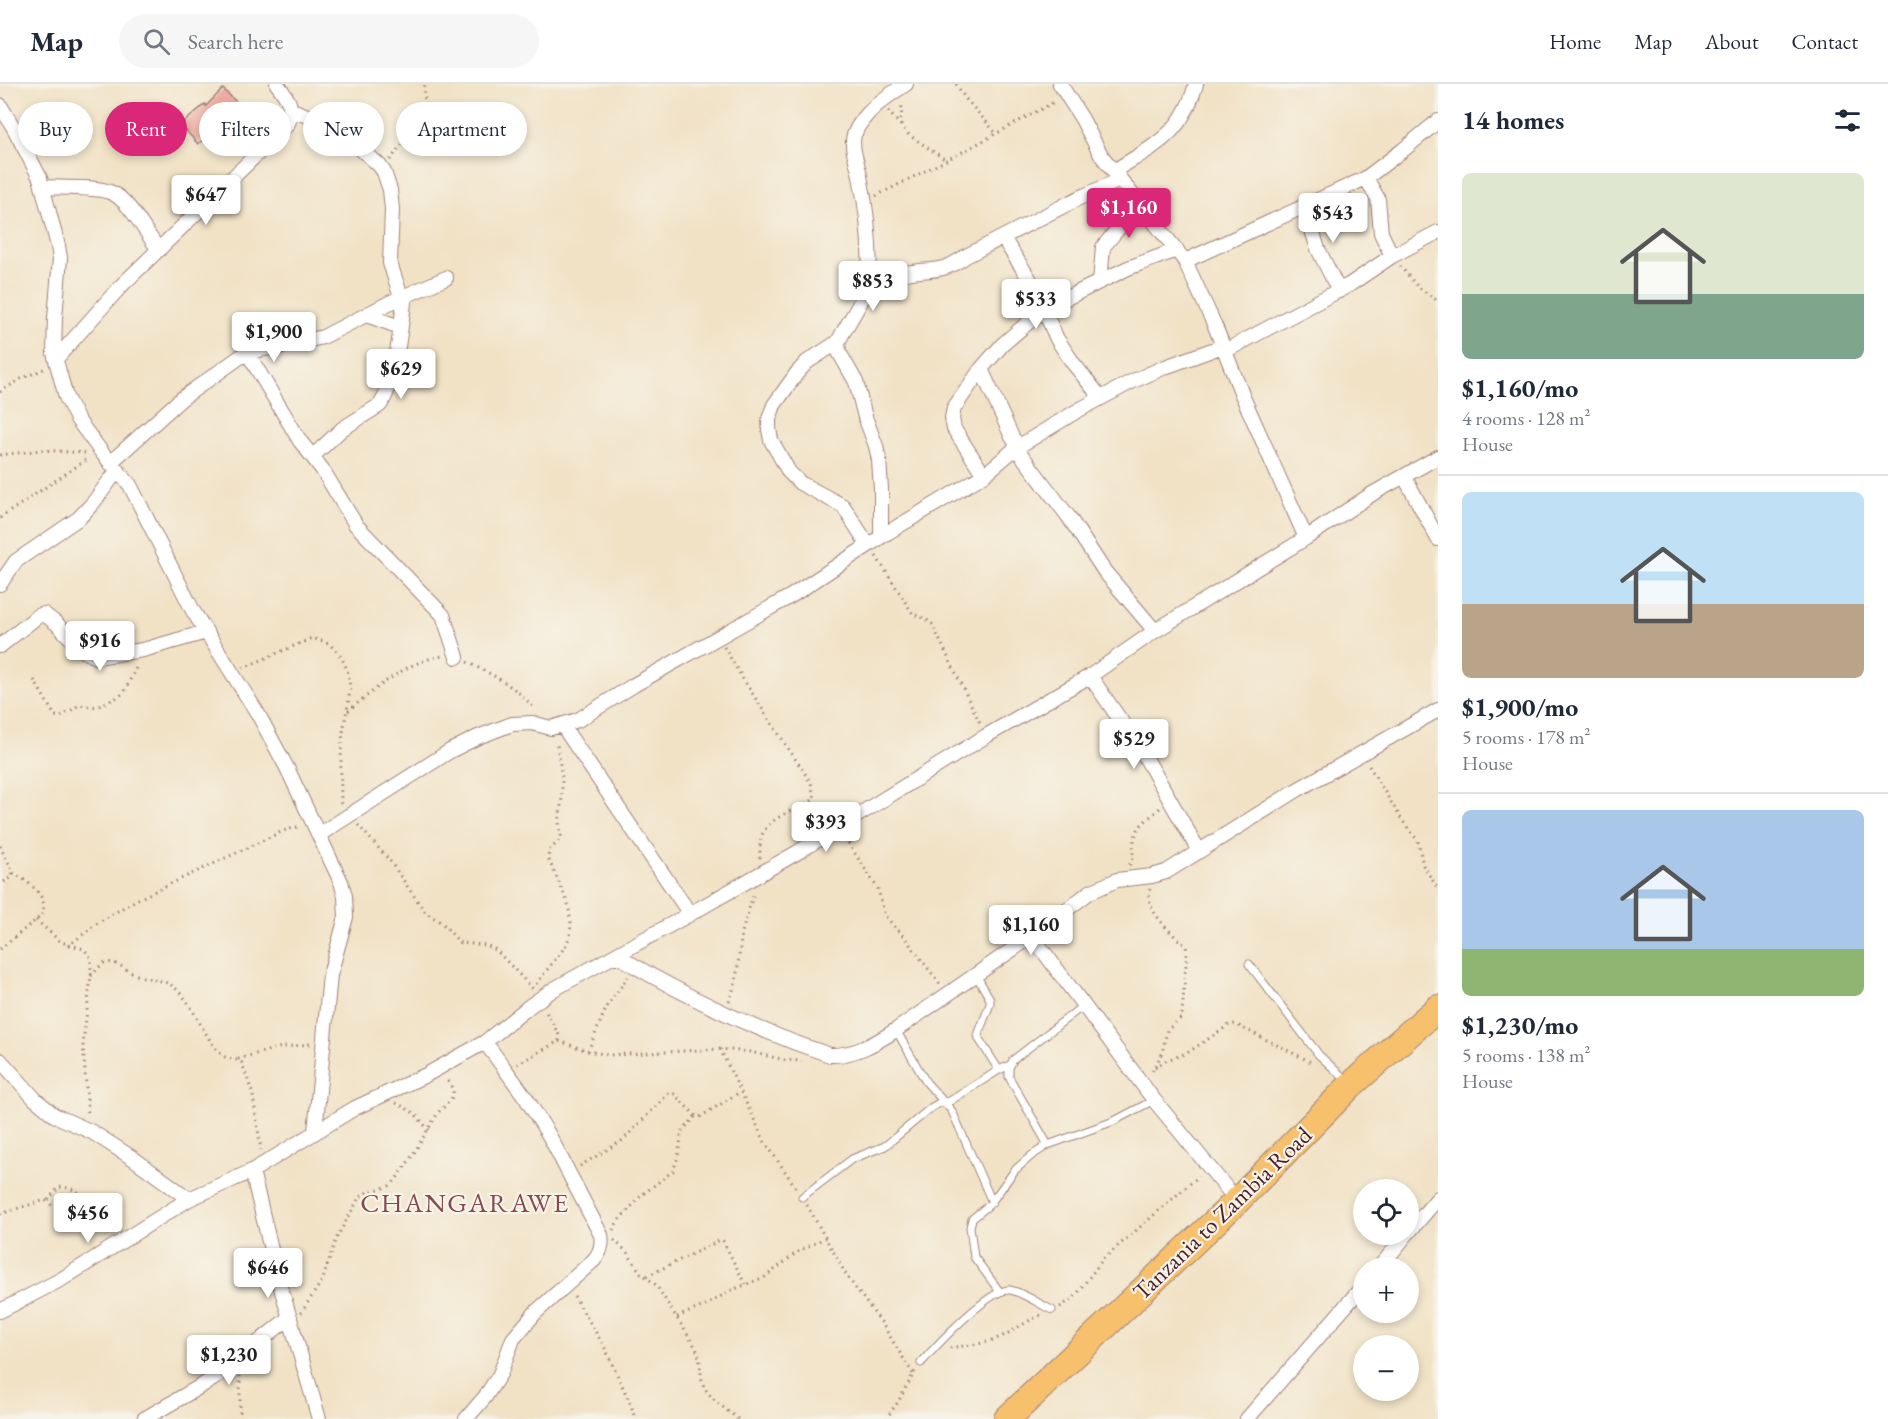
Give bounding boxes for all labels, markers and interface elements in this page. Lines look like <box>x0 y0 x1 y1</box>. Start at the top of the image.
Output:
search box <box>119 14 539 68</box>
text: Map <box>30 23 83 59</box>
icon: search <box>140 25 173 58</box>
text: Search here <box>188 27 283 56</box>
text: Home <box>1549 28 1601 55</box>
text: Map <box>1634 28 1672 55</box>
text: About <box>1705 28 1758 55</box>
text: Contact <box>1791 28 1858 55</box>
chip: Buy <box>18 102 93 156</box>
chip: Rent <box>105 102 187 156</box>
chip: Filters <box>199 102 291 156</box>
chip: New <box>303 102 384 156</box>
chip: Apartment <box>396 102 527 156</box>
text: 14 homes <box>1462 103 1564 137</box>
icon: filters <box>1831 104 1864 137</box>
pin: $647 <box>170 175 242 226</box>
text: $647 <box>186 181 226 207</box>
pin: $1,160 <box>1080 188 1178 239</box>
pin: $543 <box>1297 193 1369 244</box>
text: $1,160 <box>1101 194 1157 220</box>
text: $543 <box>1313 199 1353 225</box>
icon: home <box>1609 212 1717 320</box>
pin: $853 <box>837 261 909 312</box>
text: $853 <box>853 267 893 293</box>
pin: $533 <box>1000 279 1072 330</box>
text: $533 <box>1016 285 1056 311</box>
pin: $1,900 <box>225 312 323 363</box>
text: $1,900 <box>246 318 302 344</box>
pin: $629 <box>365 349 437 400</box>
text: $629 <box>381 355 421 381</box>
text: $1,160/mo <box>1462 371 1578 405</box>
text: 4 rooms · 128 m² <box>1462 405 1590 431</box>
text: House <box>1462 431 1513 457</box>
icon: home <box>1609 531 1717 639</box>
pin: $916 <box>64 621 136 672</box>
text: $916 <box>80 627 120 653</box>
text: $1,900/mo <box>1462 690 1578 724</box>
pin: $529 <box>1098 719 1170 770</box>
text: 5 rooms · 178 m² <box>1462 724 1590 750</box>
text: $529 <box>1114 725 1154 751</box>
text: House <box>1462 750 1513 776</box>
pin: $393 <box>790 802 862 853</box>
text: $393 <box>806 808 846 834</box>
icon: home <box>1609 849 1717 957</box>
pin: $1,160 <box>982 905 1080 956</box>
text: $1,160 <box>1003 911 1059 937</box>
text: $1,230/mo <box>1462 1008 1578 1042</box>
text: 5 rooms · 138 m² <box>1462 1042 1590 1068</box>
text: House <box>1462 1068 1513 1094</box>
street label: Tanzania to Zambia Road <box>1126 1119 1319 1307</box>
map controls <box>1353 1179 1419 1401</box>
button: locate <box>1353 1179 1419 1245</box>
district label: CHANGARAWE <box>360 1185 570 1220</box>
pin: $456 <box>52 1193 124 1244</box>
text: $456 <box>68 1199 108 1225</box>
pin: $646 <box>232 1248 304 1299</box>
text: $646 <box>248 1254 288 1280</box>
button: + <box>1353 1257 1419 1323</box>
pin: $1,230 <box>180 1335 278 1386</box>
button: − <box>1353 1335 1419 1401</box>
text: $1,230 <box>201 1341 257 1367</box>

